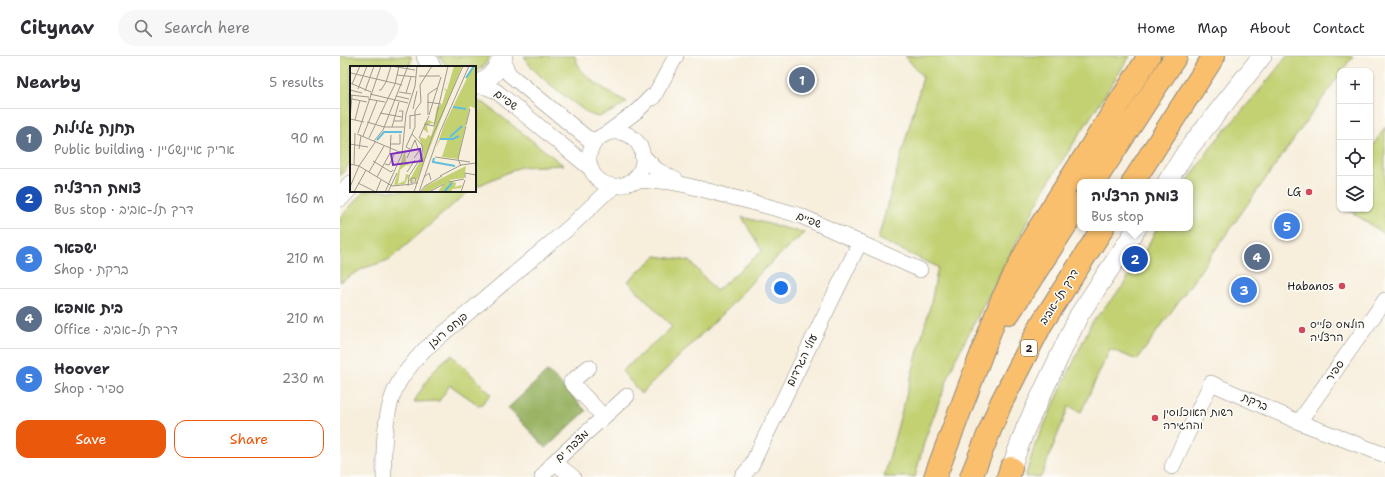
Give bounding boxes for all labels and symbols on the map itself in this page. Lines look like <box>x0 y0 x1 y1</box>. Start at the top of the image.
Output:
pin: 1 <box>789 65 815 95</box>
inset map <box>350 66 476 192</box>
street label: שפיים <box>491 86 521 114</box>
place label: LG <box>1287 185 1302 200</box>
marker: LG <box>1304 187 1314 197</box>
street label: שפיים <box>794 208 824 232</box>
pin: 5 <box>1274 211 1300 241</box>
pin: 4 <box>1244 242 1270 272</box>
pin: 2 <box>1122 244 1148 274</box>
street label: דרך תל-אביב <box>1036 266 1082 328</box>
pin: 3 <box>1231 275 1257 305</box>
your location <box>771 278 791 298</box>
place label: Habanos <box>1287 279 1334 294</box>
marker: Habanos <box>1337 281 1347 291</box>
street label: פנחס רוזן <box>425 309 471 351</box>
place label: הולמס פלייס הרצליה <box>1310 317 1365 345</box>
marker: הולמס פלייס הרצליה <box>1297 325 1307 335</box>
street label: עולי הגרדום <box>783 331 821 389</box>
road number: 2 <box>1021 340 1037 356</box>
street label: ספיר <box>1322 357 1348 385</box>
street label: ברקת <box>1239 389 1270 414</box>
place label: רשות האוכלוסין וההגירה <box>1163 405 1233 433</box>
marker: רשות האוכלוסין וההגירה <box>1150 413 1160 423</box>
street label: מצפה ים <box>552 426 592 466</box>

